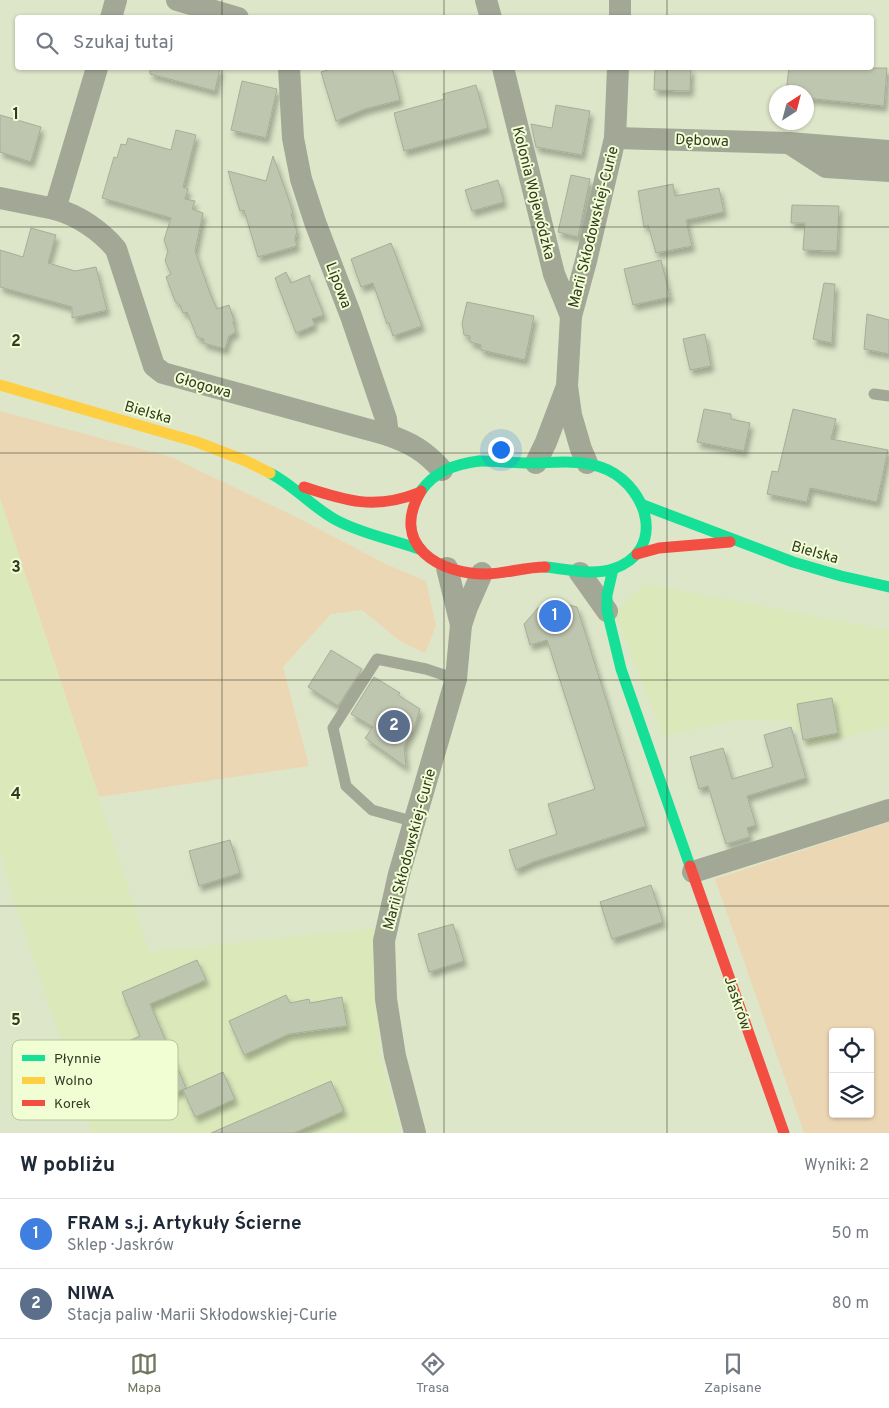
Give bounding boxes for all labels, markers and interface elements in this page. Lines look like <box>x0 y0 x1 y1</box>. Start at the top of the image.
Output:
search box <box>15 15 874 70</box>
icon: search <box>33 29 61 57</box>
text: Szukaj tutaj <box>73 31 174 55</box>
north arrow <box>769 85 814 130</box>
text: 1 <box>13 105 19 125</box>
street label: Kolonia Wojewódzka <box>507 125 558 262</box>
street label: Dębowa <box>675 131 729 152</box>
street label: Marii Skłodowskiej-Curie <box>565 145 624 310</box>
street label: Lipowa <box>320 260 355 311</box>
text: 2 <box>11 332 21 352</box>
street label: Głogowa <box>172 369 233 404</box>
street label: Bielska <box>122 398 173 429</box>
your location <box>488 437 514 463</box>
street label: Bielska <box>789 538 840 569</box>
text: 3 <box>11 558 21 578</box>
pin: 1 <box>539 597 571 635</box>
pin: 2 <box>378 707 410 745</box>
street label: Marii Skłodowskiej-Curie <box>380 767 441 932</box>
text: 4 <box>11 785 21 805</box>
street label: Jaskrów <box>719 974 755 1033</box>
text: 5 <box>11 1011 21 1031</box>
map controls <box>829 1028 874 1118</box>
button: locate <box>829 1028 874 1073</box>
legend <box>12 1040 178 1120</box>
text: Płynnie <box>54 1051 101 1068</box>
text: Wolno <box>54 1073 93 1090</box>
button: layers <box>829 1073 874 1118</box>
text: Korek <box>54 1096 91 1113</box>
text: W pobliżu <box>20 1152 115 1179</box>
text: Wyniki: 2 <box>804 1156 869 1176</box>
text: FRAM s.j. Artykuły Ścierne <box>67 1212 302 1236</box>
text: 1 <box>33 1224 39 1244</box>
text: 50 m <box>832 1224 869 1244</box>
text: Sklep · Jaskrów <box>67 1236 174 1256</box>
text: NIWA <box>67 1282 115 1306</box>
text: 2 <box>31 1294 41 1314</box>
text: 80 m <box>832 1294 869 1314</box>
text: Stacja paliw · Marii Skłodowskiej-Curie <box>67 1306 337 1326</box>
tab: Mapa <box>127 1350 161 1397</box>
tab: Trasa <box>416 1350 449 1397</box>
tab: Zapisane <box>704 1350 762 1397</box>

